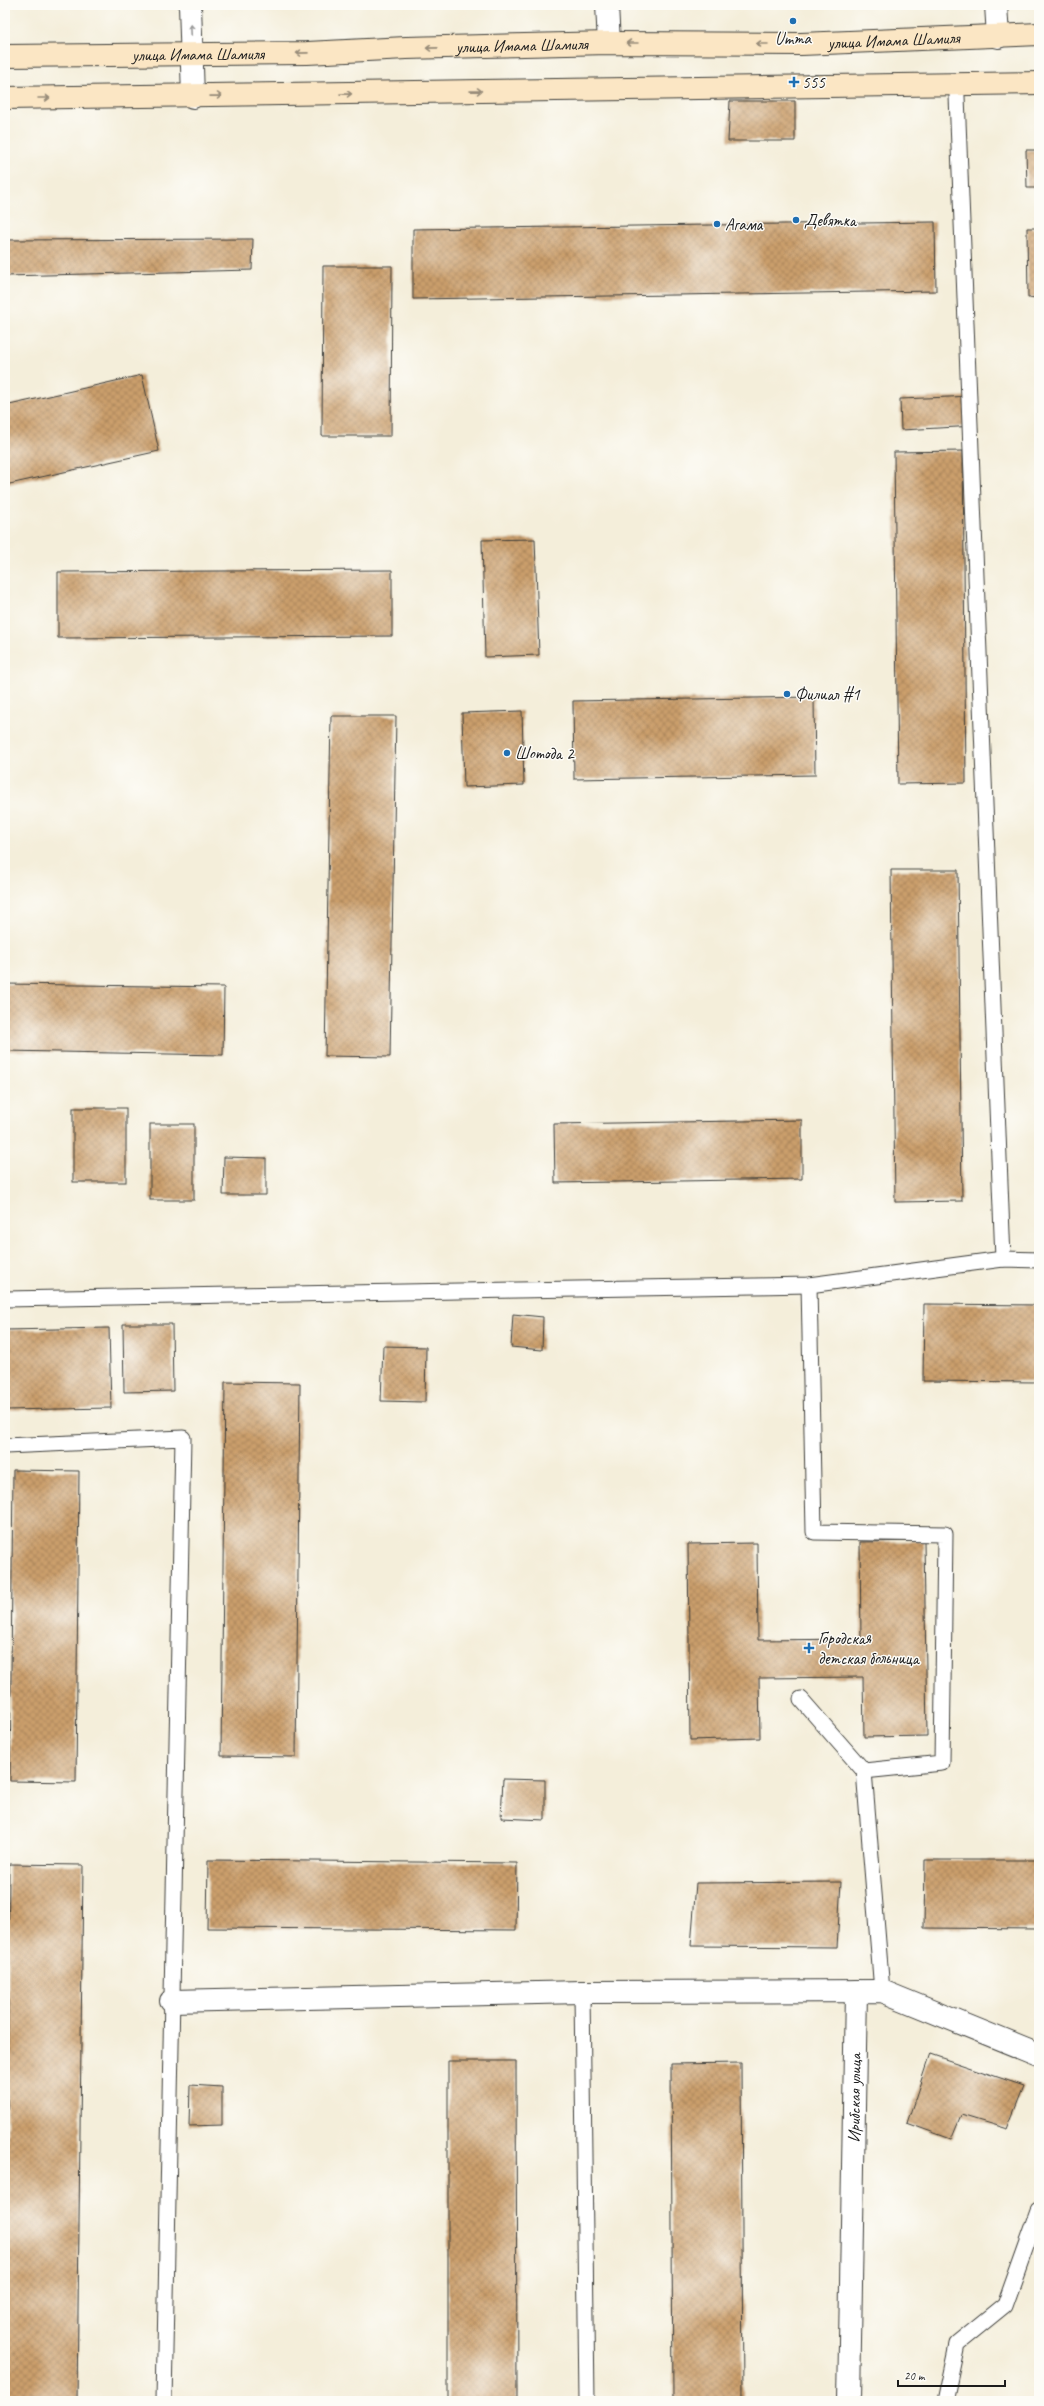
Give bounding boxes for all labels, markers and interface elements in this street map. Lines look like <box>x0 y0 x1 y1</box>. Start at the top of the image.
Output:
marker: Umma <box>788 16 798 26</box>
one-way arrow <box>187 24 195 37</box>
street label: улица Имама Шамиля <box>826 27 962 53</box>
place label: Umma <box>775 28 813 49</box>
street label: улица Имама Шамиля <box>455 33 590 57</box>
one-way arrow <box>626 39 639 47</box>
one-way arrow <box>756 40 769 48</box>
street label: улица Имама Шамиля <box>131 43 266 65</box>
one-way arrow <box>426 44 439 51</box>
one-way arrow <box>296 49 309 57</box>
place label: 555 <box>802 72 826 93</box>
marker: 555 <box>789 77 799 87</box>
one-way arrow <box>469 87 482 95</box>
one-way arrow <box>339 90 352 97</box>
one-way arrow <box>209 93 222 100</box>
one-way arrow <box>37 94 50 102</box>
place label: Девятка <box>804 210 858 231</box>
place label: Агама <box>725 214 764 235</box>
marker: Девятка <box>791 215 801 225</box>
marker: Агама <box>712 219 722 229</box>
place label: Филиал #1 <box>795 684 861 705</box>
marker: Филиал #1 <box>782 689 792 699</box>
place label: Шотода 2 <box>515 743 575 764</box>
marker: Шотода 2 <box>502 748 512 758</box>
place label: Городская детская больница <box>818 1628 921 1669</box>
marker: Городская детская больница <box>803 1642 815 1654</box>
street label: Ирибская улица <box>843 2051 865 2143</box>
scale bar <box>898 2362 1005 2388</box>
text: 20 m <box>904 2368 926 2384</box>

